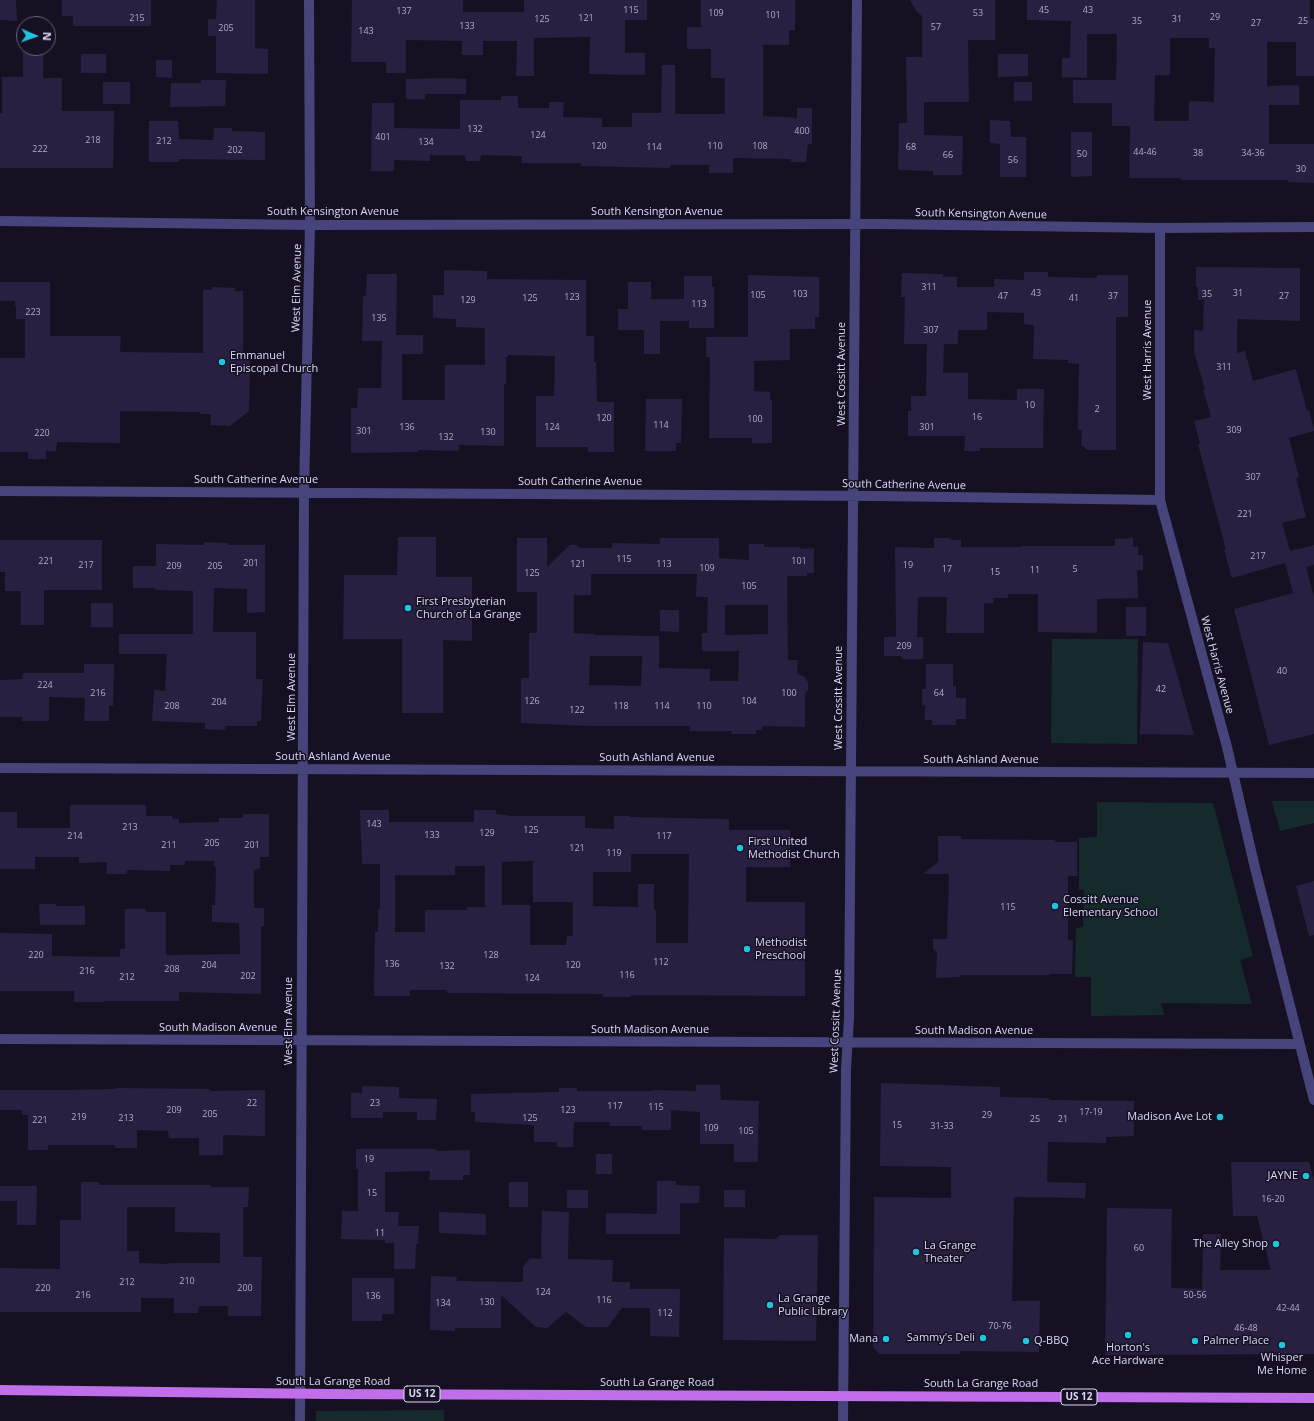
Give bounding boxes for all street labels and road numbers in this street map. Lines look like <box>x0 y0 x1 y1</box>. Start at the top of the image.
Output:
street label: South Kensington Avenue <box>267 205 399 219</box>
street label: South Kensington Avenue <box>591 205 723 219</box>
street label: South Kensington Avenue <box>915 206 1047 222</box>
street label: West Elm Avenue <box>290 244 304 332</box>
street label: West Harris Avenue <box>1141 300 1155 400</box>
street label: West Cossitt Avenue <box>835 322 849 426</box>
street label: South Catherine Avenue <box>194 473 318 487</box>
street label: South Catherine Avenue <box>518 475 642 489</box>
street label: South Catherine Avenue <box>842 477 966 493</box>
street label: West Harris Avenue <box>1198 615 1236 715</box>
street label: West Cossitt Avenue <box>832 646 846 750</box>
street label: West Elm Avenue <box>285 653 299 741</box>
street label: South Ashland Avenue <box>275 750 391 764</box>
street label: South Ashland Avenue <box>599 751 715 765</box>
street label: South Ashland Avenue <box>923 753 1039 767</box>
street label: West Cossitt Avenue <box>828 969 844 1073</box>
street label: West Elm Avenue <box>282 977 296 1065</box>
street label: South Madison Avenue <box>159 1021 277 1035</box>
street label: South Madison Avenue <box>591 1023 709 1037</box>
street label: South Madison Avenue <box>915 1024 1033 1038</box>
street label: South La Grange Road <box>276 1375 390 1389</box>
street label: South La Grange Road <box>600 1376 714 1390</box>
street label: South La Grange Road <box>924 1377 1038 1391</box>
road number: US 12 <box>404 1386 440 1402</box>
road number: US 12 <box>1061 1389 1097 1405</box>

